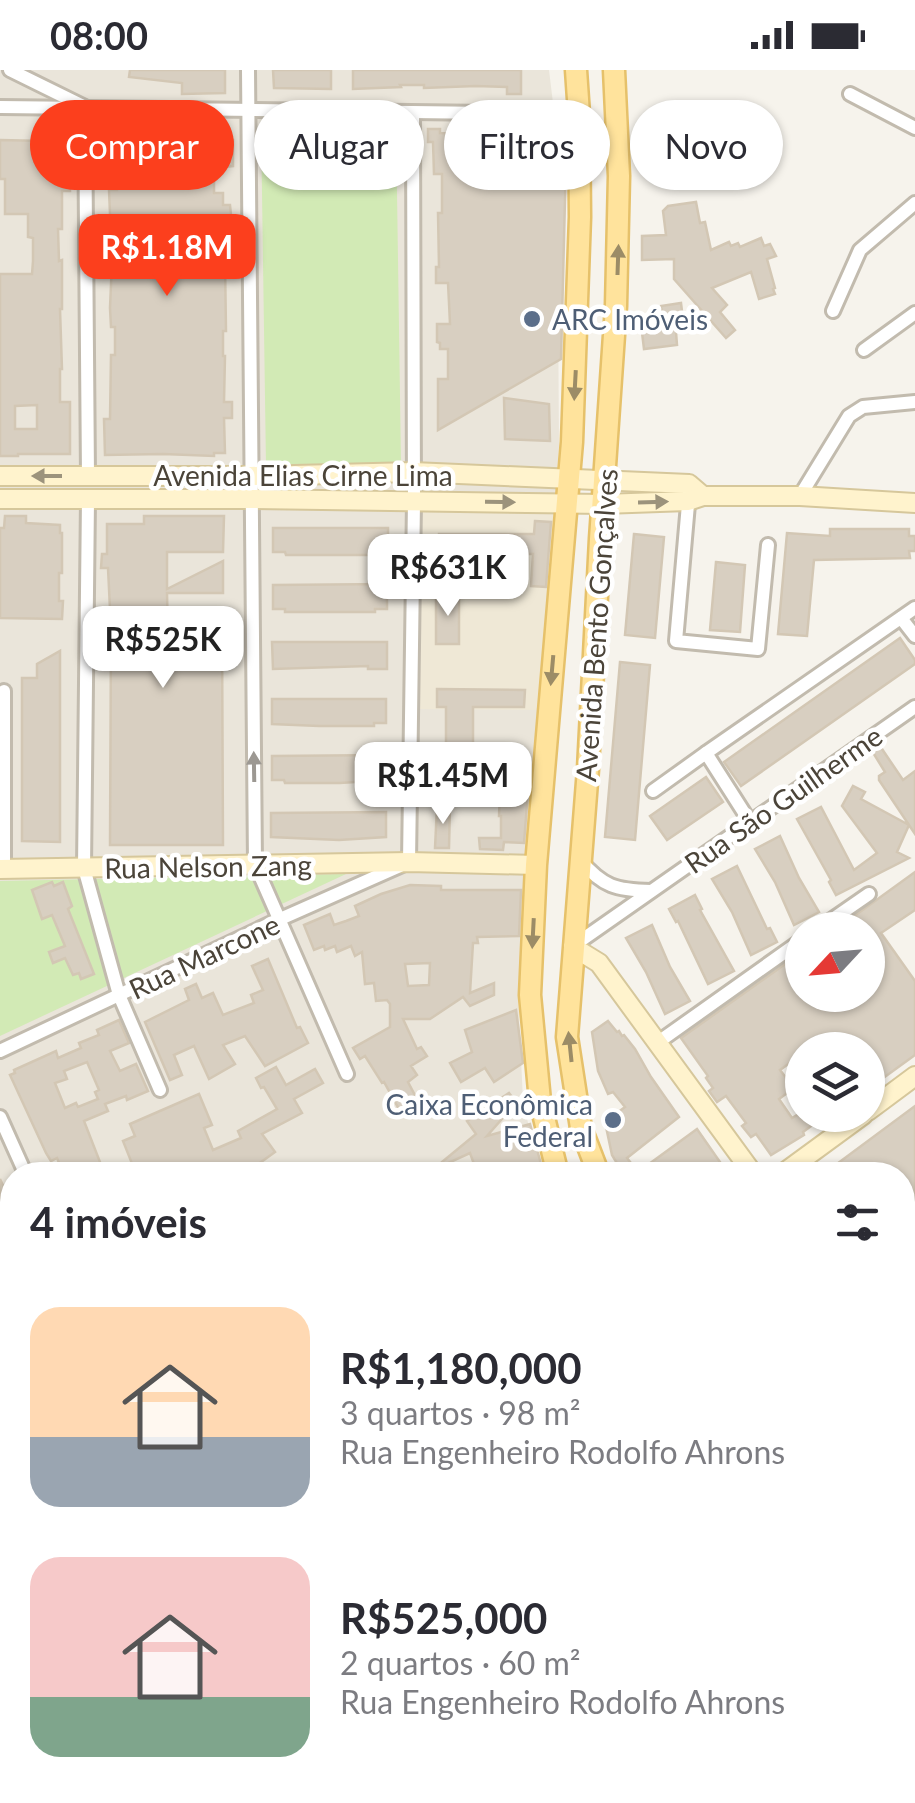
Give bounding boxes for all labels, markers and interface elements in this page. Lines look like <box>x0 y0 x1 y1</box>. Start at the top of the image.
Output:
text: 08:00 <box>50 12 148 58</box>
chip: Comprar <box>30 100 234 190</box>
chip: Alugar <box>254 100 424 190</box>
chip: Filtros <box>444 100 610 190</box>
chip: Novo <box>630 100 783 190</box>
pin: R$1.18M <box>75 214 259 299</box>
text: R$1.18M <box>101 227 233 266</box>
one-way arrow <box>610 244 626 276</box>
place label: ARC Imóveis <box>552 302 708 336</box>
marker: ARC Imóveis <box>521 308 543 330</box>
one-way arrow <box>567 369 583 401</box>
street label: Avenida Elias Cirne Lima <box>153 458 453 492</box>
street label: Avenida Bento Gonçalves <box>568 467 624 783</box>
one-way arrow <box>31 468 63 484</box>
one-way arrow <box>638 494 670 510</box>
one-way arrow <box>485 495 517 511</box>
pin: R$631K <box>367 534 529 619</box>
text: R$631K <box>390 547 506 586</box>
pin: R$525K <box>82 606 244 691</box>
text: R$525K <box>105 619 221 658</box>
one-way arrow <box>544 655 560 687</box>
street label: Rua São Guilherme <box>678 718 888 880</box>
pin: R$1.45M <box>351 742 535 827</box>
one-way arrow <box>246 750 262 782</box>
text: R$1.45M <box>377 755 509 794</box>
street label: Rua Nelson Zang <box>104 847 312 885</box>
street label: Rua Marcone <box>123 906 285 1006</box>
north arrow <box>785 912 885 1012</box>
map controls <box>785 912 885 1132</box>
one-way arrow <box>525 918 541 950</box>
one-way arrow <box>561 1030 577 1062</box>
button: layers <box>785 1032 885 1132</box>
place label: Caixa Econômica Federal <box>386 1087 593 1153</box>
marker: Caixa Econômica Federal <box>602 1109 624 1131</box>
icon: filters <box>830 1195 885 1250</box>
text: 4 imóveis <box>30 1197 207 1247</box>
text: R$1,180,000 <box>340 1343 582 1393</box>
icon: home <box>110 1347 230 1467</box>
text: 3 quartos · 98 m² <box>340 1393 580 1432</box>
text: Rua Engenheiro Rodolfo Ahrons <box>340 1432 785 1471</box>
text: R$525,000 <box>340 1593 547 1643</box>
icon: home <box>110 1597 230 1717</box>
text: 2 quartos · 60 m² <box>340 1643 580 1682</box>
text: Rua Engenheiro Rodolfo Ahrons <box>340 1682 785 1721</box>

